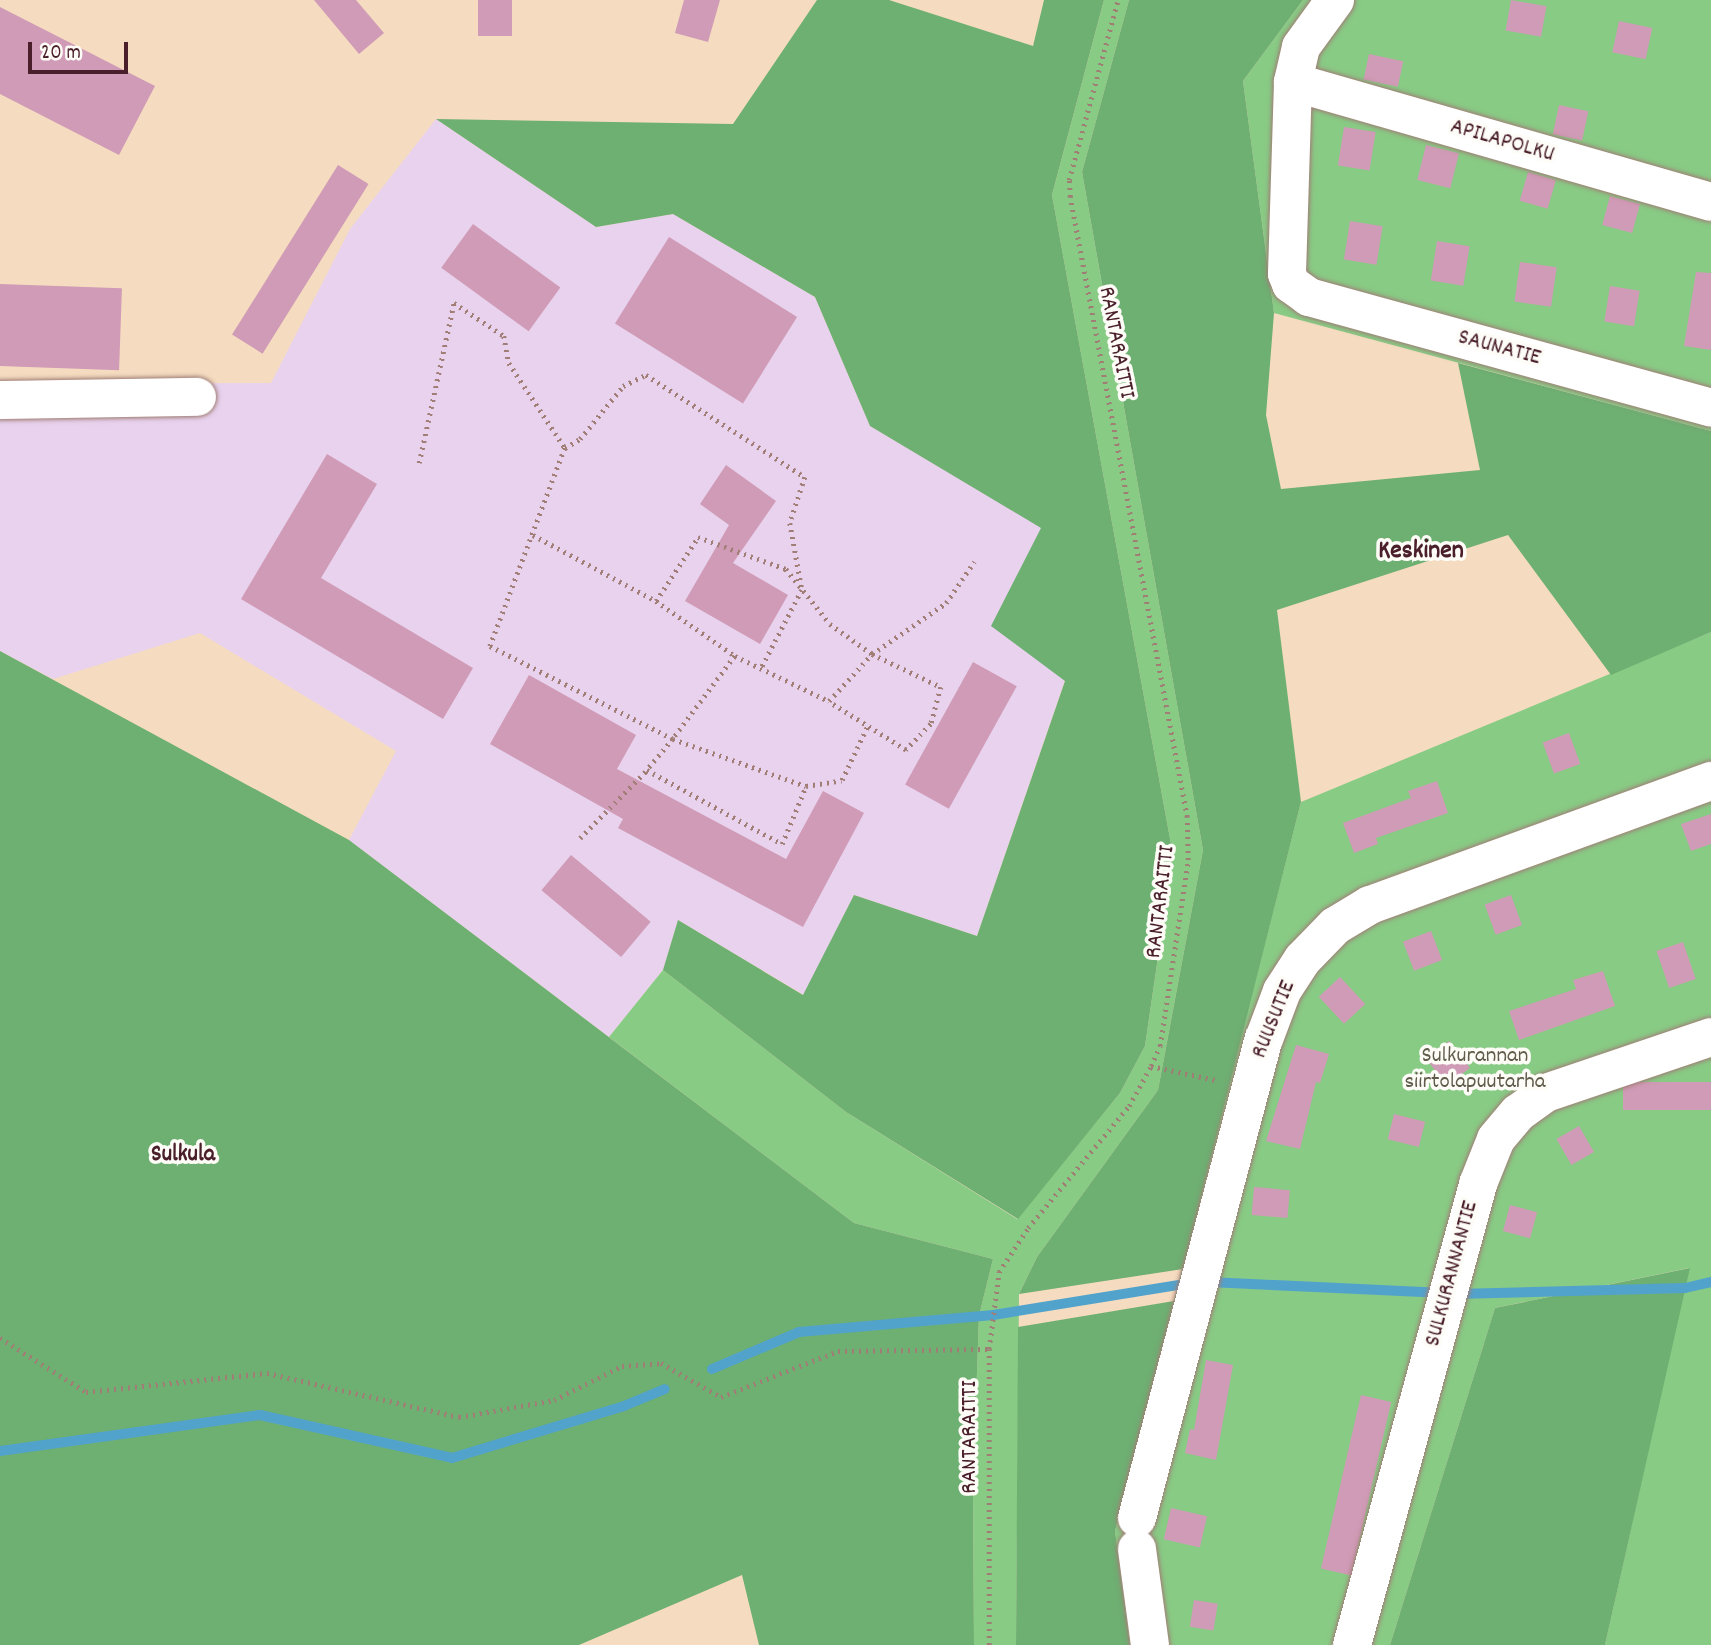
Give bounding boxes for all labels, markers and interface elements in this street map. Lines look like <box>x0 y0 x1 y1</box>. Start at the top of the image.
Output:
scale bar <box>32 28 131 72</box>
text: 20 m <box>41 39 81 69</box>
street label: APILAPOLKU <box>1447 114 1557 170</box>
street label: RANTARAITTI <box>1091 285 1139 401</box>
street label: SAUNATIE <box>1455 325 1543 373</box>
district label: Keskinen <box>1378 536 1464 568</box>
street label: RANTARAITTI <box>1141 844 1183 960</box>
street label: RUUSUTIE <box>1247 977 1303 1063</box>
park label: Sulkurannan siirtolapuutarha <box>1404 1043 1546 1097</box>
district label: Sulkula <box>151 1142 215 1170</box>
street label: SULKURANNANTIE <box>1420 1198 1486 1350</box>
street label: RANTARAITTI <box>957 1380 985 1494</box>

